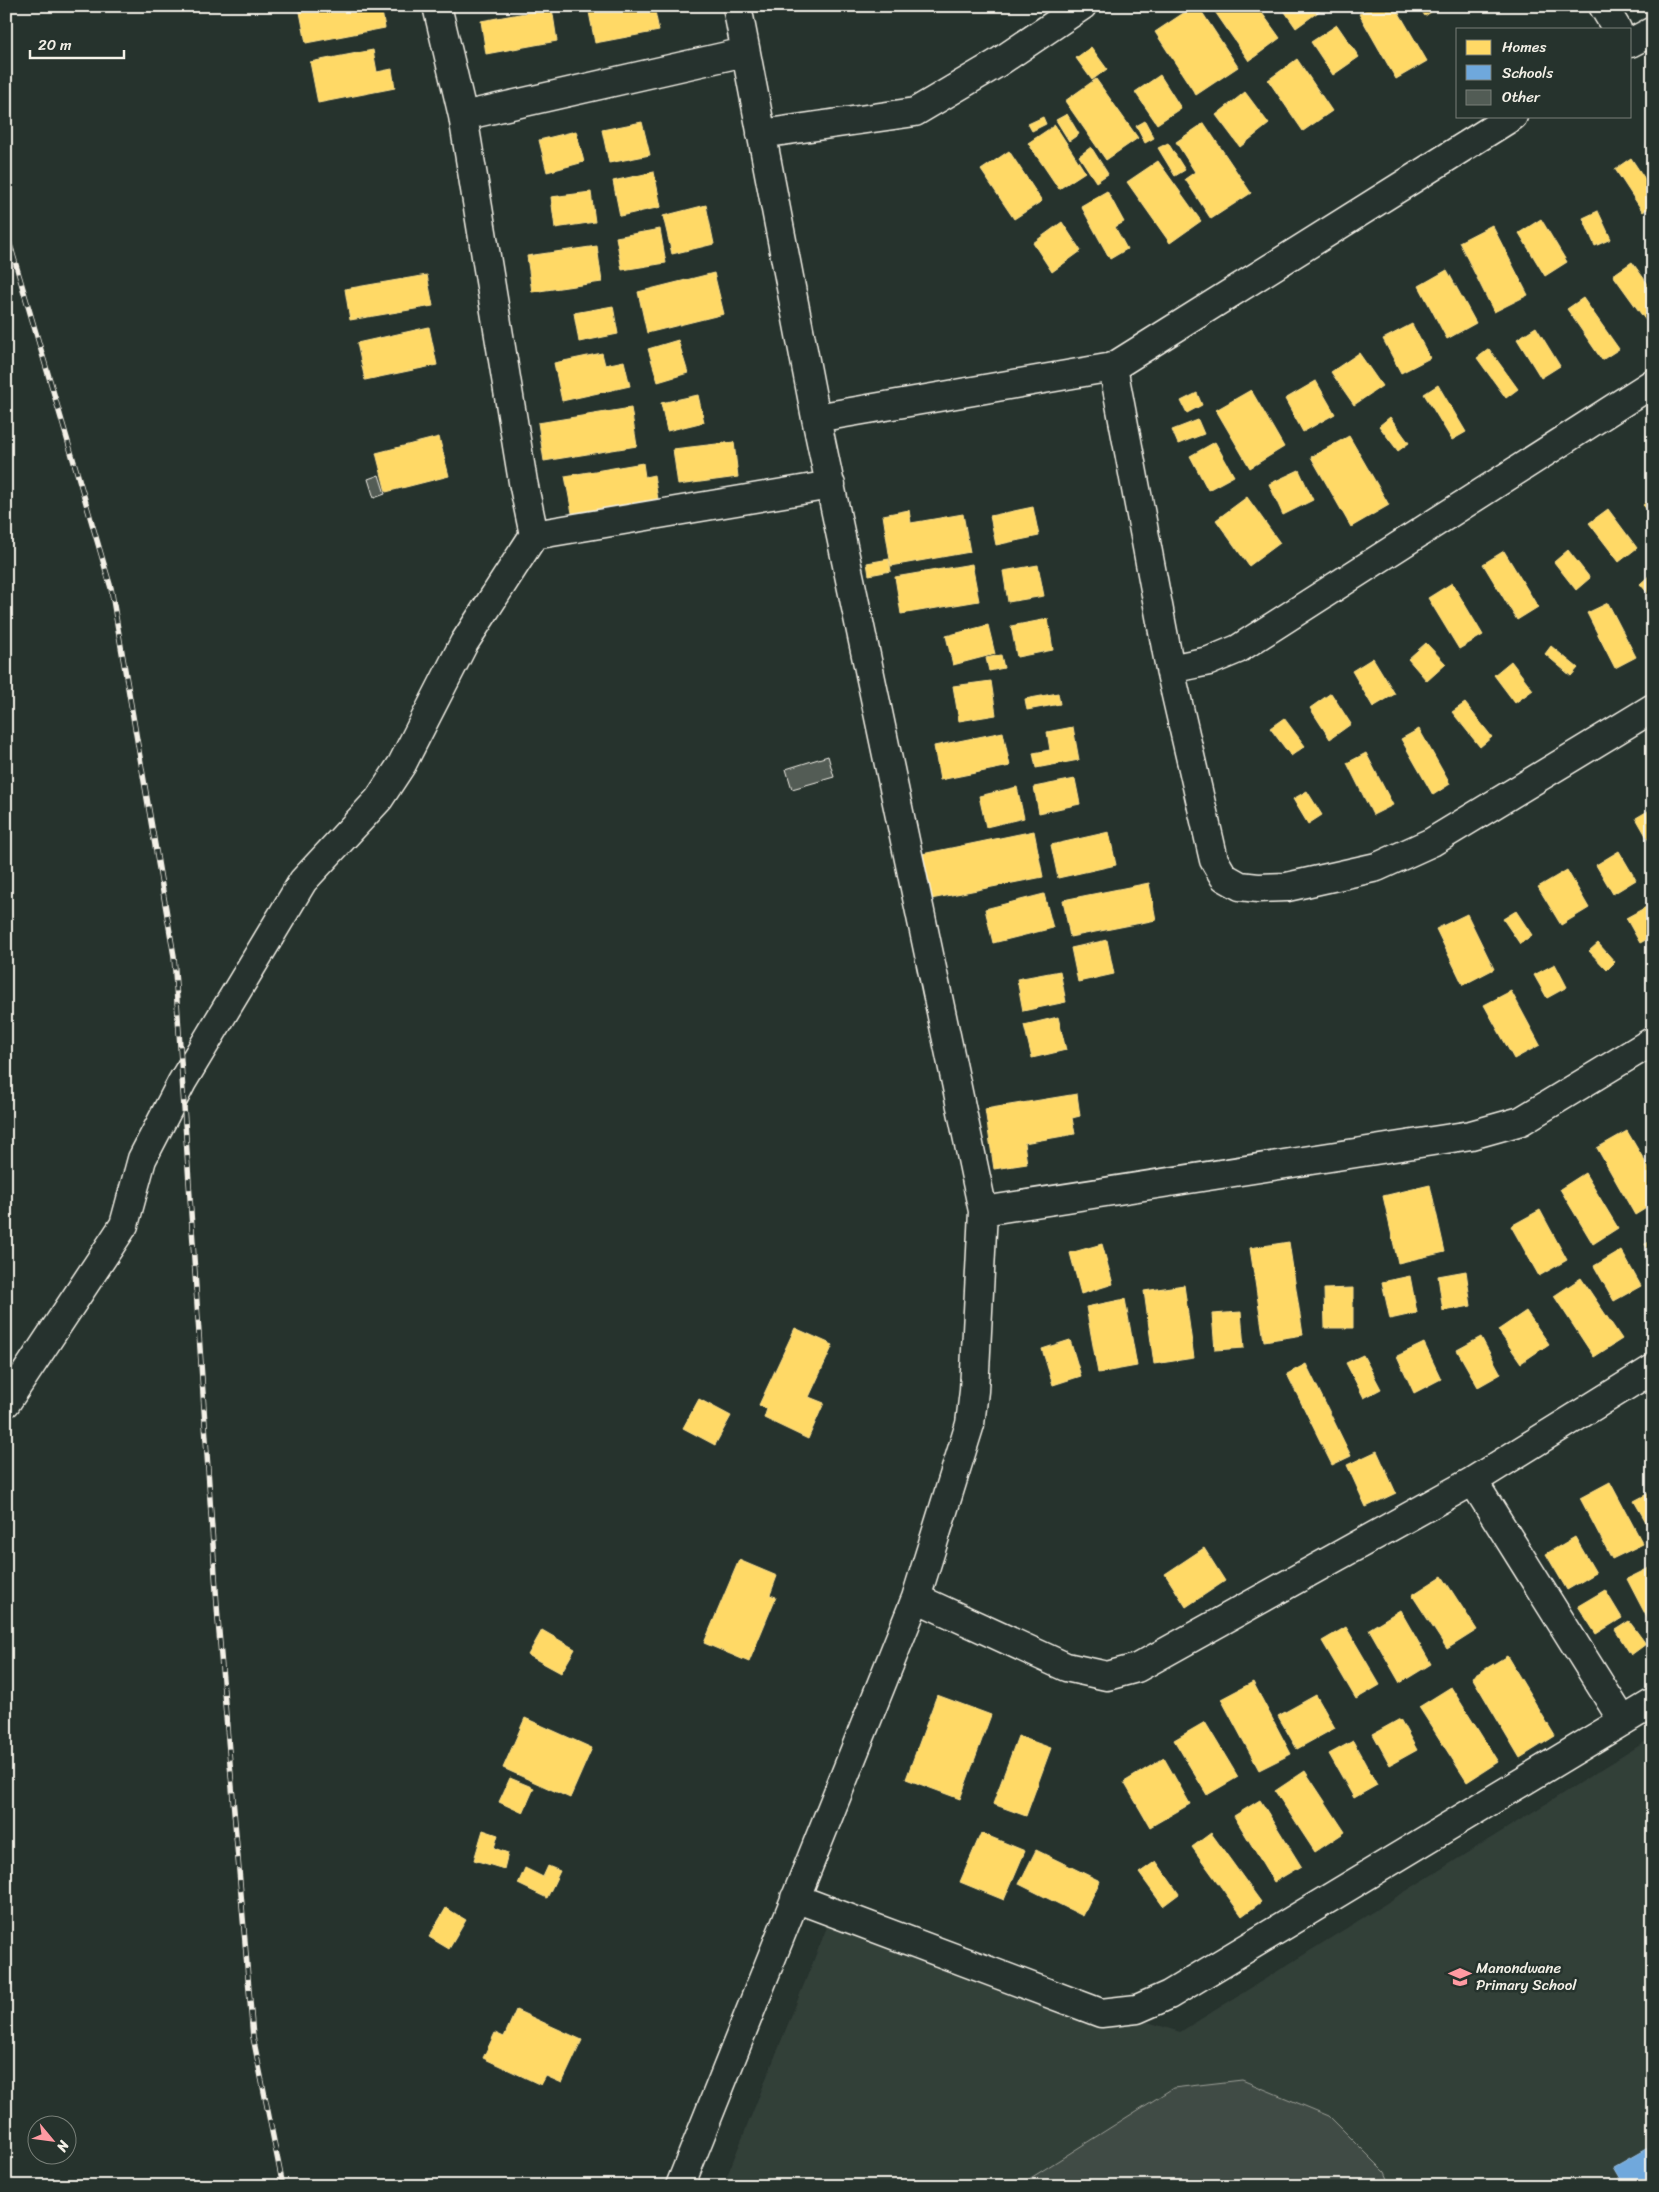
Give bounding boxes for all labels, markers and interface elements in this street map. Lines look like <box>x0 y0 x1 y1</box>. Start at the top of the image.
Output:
scale bar <box>30 28 124 60</box>
legend <box>1456 28 1632 118</box>
text: 20 m <box>38 32 72 58</box>
text: Homes <box>1502 34 1546 60</box>
text: Schools <box>1502 60 1553 86</box>
text: Other <box>1502 84 1541 110</box>
place label: Manondwane Primary School <box>1476 1955 1577 1998</box>
school or university icon: Manondwane Primary School <box>1447 1964 1473 1990</box>
north arrow <box>28 2114 78 2164</box>
text: N <box>50 2135 77 2157</box>

